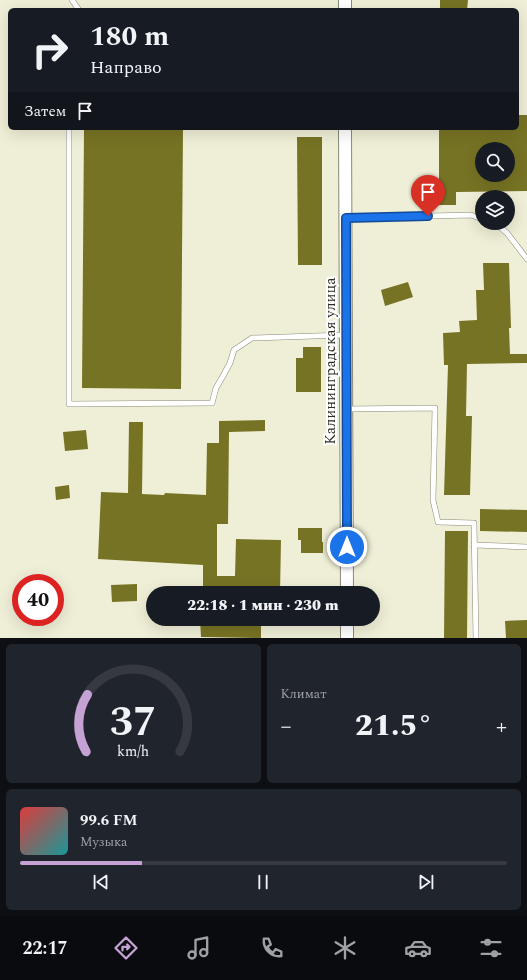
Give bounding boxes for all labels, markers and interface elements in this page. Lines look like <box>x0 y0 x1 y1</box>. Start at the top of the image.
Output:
text: 180 m <box>90 15 169 58</box>
icon: right <box>24 24 76 76</box>
text: Направо <box>90 54 162 81</box>
text: Затем <box>24 100 66 123</box>
icon: arrive <box>74 100 96 122</box>
map controls <box>475 142 515 230</box>
button: search <box>475 142 515 182</box>
pin <box>411 175 445 216</box>
icon: arrive <box>417 181 439 203</box>
button: layers <box>475 190 515 230</box>
street label: Калининградская улица <box>319 277 342 445</box>
position arrow <box>326 526 368 568</box>
speed limit sign: 40 <box>12 574 64 626</box>
text: 22:18 · 1 мин · 230 m <box>187 594 339 617</box>
text: Климат <box>281 684 327 704</box>
text: 37 <box>110 690 157 753</box>
text: 21.5° <box>355 703 432 749</box>
text: − <box>281 710 292 743</box>
text: + <box>496 710 507 743</box>
text: km/h <box>117 740 149 762</box>
text: 99.6 FM <box>80 809 137 832</box>
text: Музыка <box>80 832 127 852</box>
icon: previous <box>90 871 112 893</box>
icon: pause <box>252 871 274 893</box>
icon: next <box>415 871 437 893</box>
icon: directions <box>112 934 140 962</box>
icon: music <box>185 934 213 962</box>
icon: phone <box>258 934 286 962</box>
icon: climate <box>331 934 359 962</box>
icon: car <box>404 934 432 962</box>
icon: filters <box>477 934 505 962</box>
text: 22:17 <box>22 935 68 962</box>

